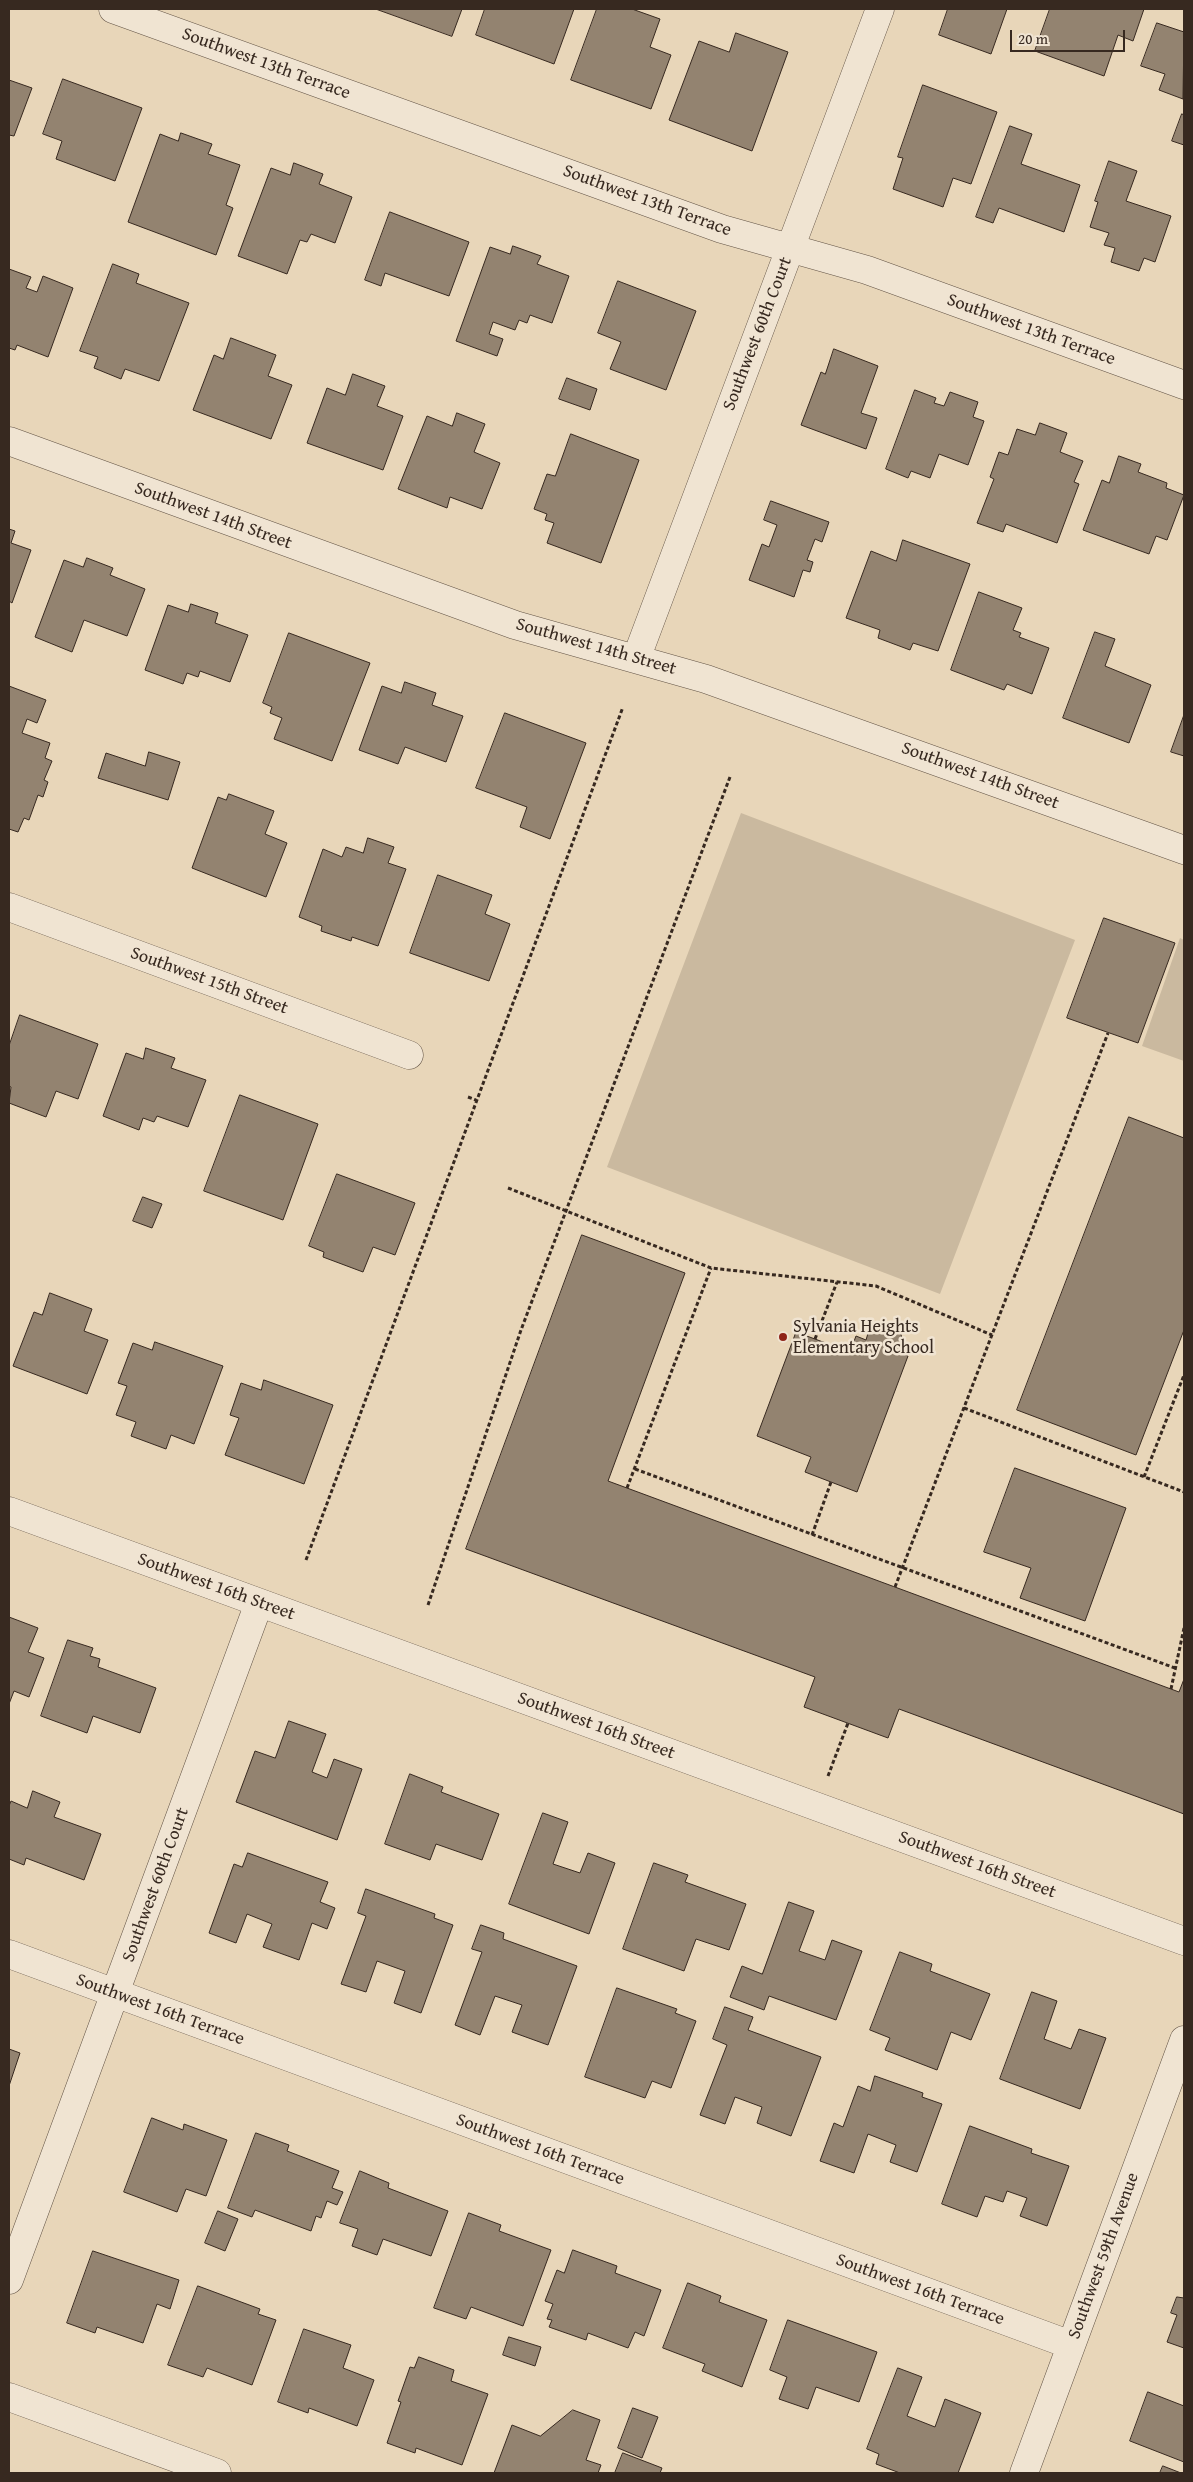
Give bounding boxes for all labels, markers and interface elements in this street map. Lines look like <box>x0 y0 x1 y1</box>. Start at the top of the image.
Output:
scale bar <box>1013 20 1128 52</box>
street label: Southwest 13th Terrace <box>179 23 353 105</box>
text: 20 m <box>1018 28 1048 49</box>
street label: Southwest 13th Terrace <box>560 160 734 242</box>
street label: Southwest 60th Court <box>719 254 797 414</box>
street label: Southwest 13th Terrace <box>944 289 1118 371</box>
street label: Southwest 14th Street <box>131 477 295 555</box>
street label: Southwest 14th Street <box>513 614 679 680</box>
street label: Southwest 14th Street <box>898 737 1062 815</box>
street label: Southwest 15th Street <box>127 942 291 1020</box>
place label: Sylvania Heights Elementary School <box>793 1316 934 1358</box>
marker: Sylvania Heights Elementary School <box>777 1331 789 1343</box>
street label: Southwest 16th Street <box>134 1548 298 1626</box>
street label: Southwest 16th Street <box>514 1687 678 1765</box>
street label: Southwest 60th Court <box>118 1805 194 1965</box>
street label: Southwest 16th Street <box>895 1826 1059 1904</box>
street label: Southwest 16th Terrace <box>73 1969 247 2051</box>
street label: Southwest 16th Terrace <box>453 2109 627 2191</box>
street label: Southwest 59th Avenue <box>1064 2170 1144 2342</box>
street label: Southwest 16th Terrace <box>833 2249 1007 2331</box>

